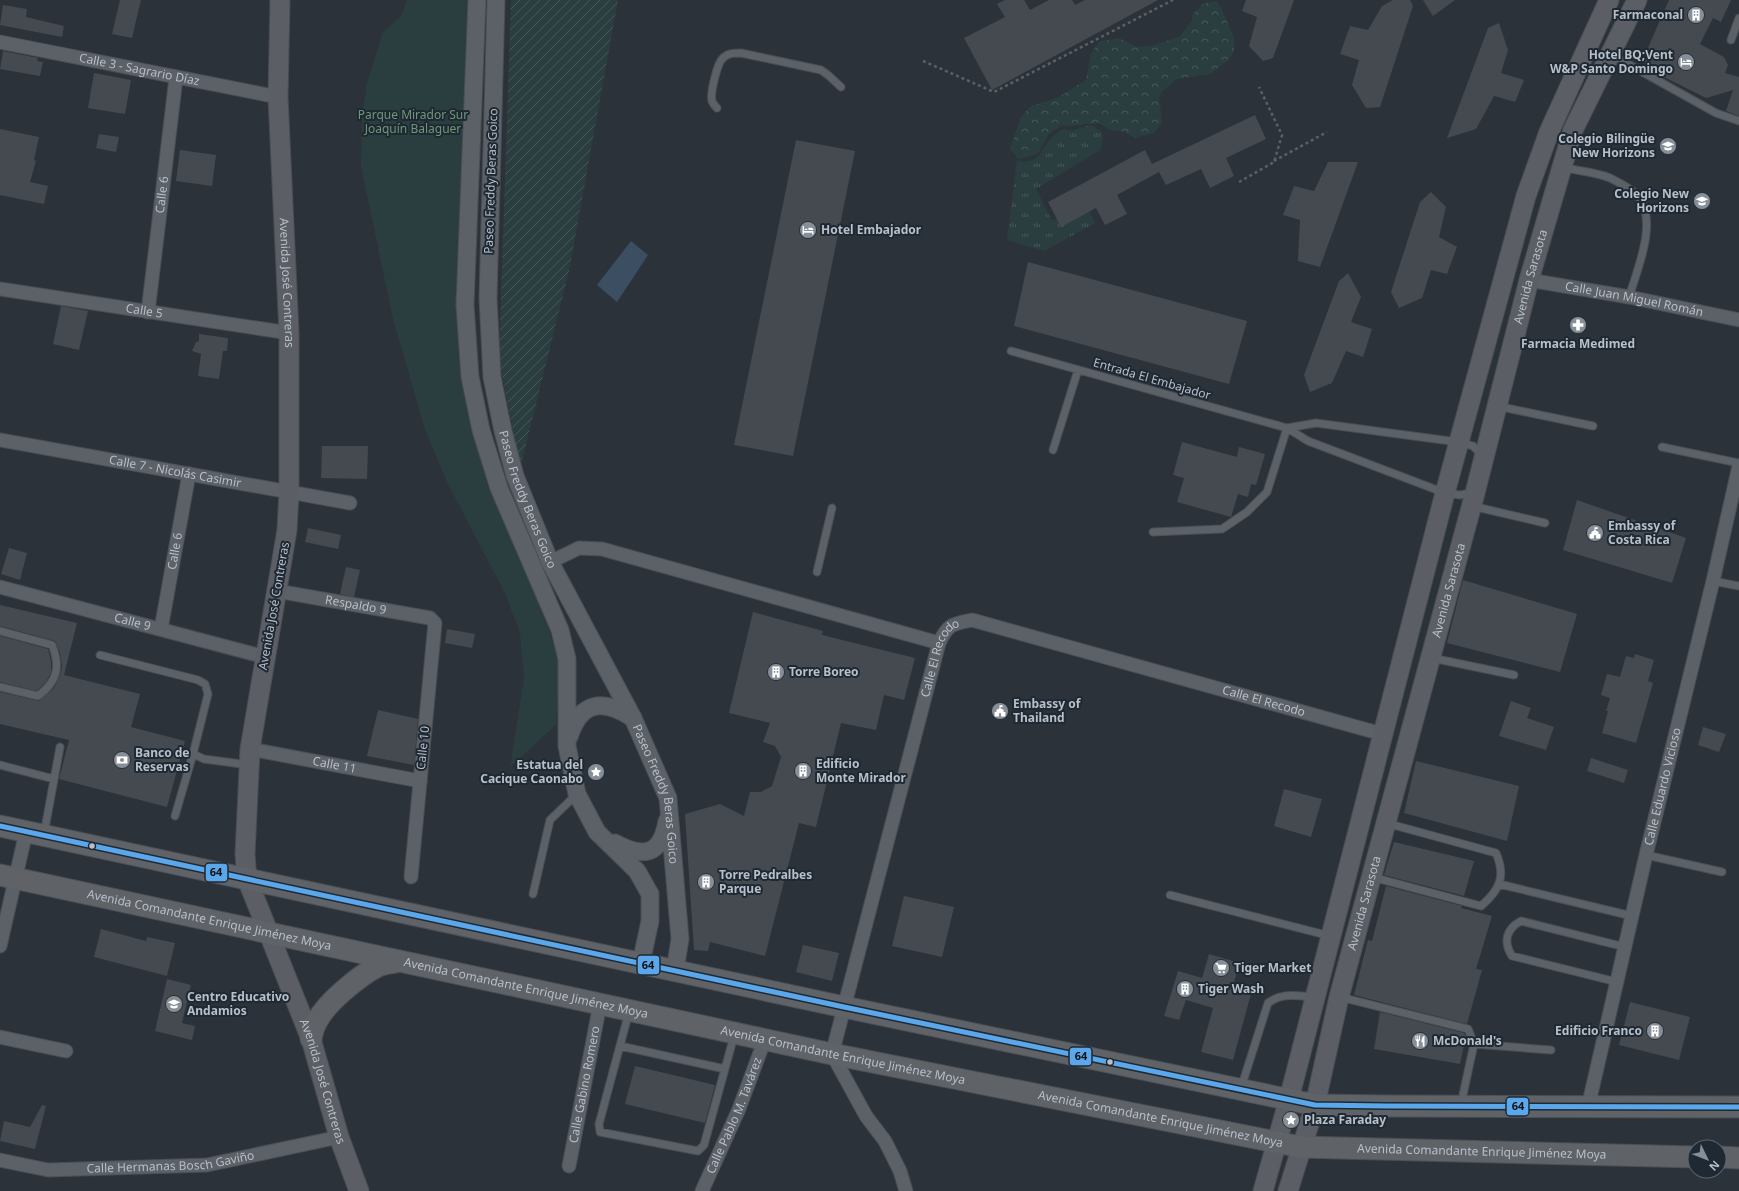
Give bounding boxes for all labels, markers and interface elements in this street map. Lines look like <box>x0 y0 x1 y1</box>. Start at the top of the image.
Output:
building icon: Farmaconal <box>1686 5 1706 25</box>
place label: Farmaconal <box>1613 6 1683 23</box>
place label: Hotel BQ;Vent W&P Santo Domingo <box>1550 46 1673 77</box>
street label: Calle 3 - Sagrario Díaz <box>78 49 201 89</box>
hotel icon: Hotel BQ;Vent W&P Santo Domingo <box>1676 52 1696 72</box>
park label: Parque Mirador Sur Joaquín Balaguer <box>358 106 468 137</box>
street label: Paseo Freddy Beras Goico <box>479 108 502 254</box>
place label: Colegio Bilingüe New Horizons <box>1558 130 1655 161</box>
school or university icon: Colegio Bilingüe New Horizons <box>1658 136 1678 156</box>
street label: Calle 6 <box>151 175 172 214</box>
place label: Colegio New Horizons <box>1614 185 1690 216</box>
school or university icon: Colegio New Horizons <box>1692 191 1712 211</box>
street label: Avenida José Contreras <box>276 217 298 348</box>
hotel icon: Hotel Embajador <box>798 220 818 240</box>
place label: Hotel Embajador <box>821 221 922 238</box>
street label: Avenida Sarasota <box>1509 227 1551 326</box>
street label: Calle Juan Miguel Román <box>1564 277 1705 320</box>
street label: Calle 5 <box>125 299 164 322</box>
pharmacy icon: Farmacia Medimed <box>1568 315 1588 335</box>
place label: Farmacia Medimed <box>1521 335 1635 352</box>
street label: Entrada El Embajador <box>1091 354 1213 403</box>
street label: Paseo Freddy Beras Goico <box>495 428 561 571</box>
street label: Calle 7 - Nicolás Casimir <box>108 451 243 491</box>
place label: Embassy of Costa Rica <box>1608 517 1677 548</box>
public building icon: Embassy of Costa Rica <box>1585 523 1605 543</box>
street label: Calle 6 <box>163 531 186 571</box>
street label: Avenida José Contreras <box>254 540 293 671</box>
street label: Avenida Sarasota <box>1427 541 1469 639</box>
street label: Respaldo 9 <box>324 591 388 618</box>
street label: Calle 9 <box>112 609 153 635</box>
street label: Calle El Recodo <box>916 614 962 699</box>
building icon: Torre Boreo <box>766 662 786 682</box>
place label: Torre Boreo <box>789 663 859 680</box>
street label: Calle El Recodo <box>1221 681 1307 720</box>
place label: Embassy of Thailand <box>1013 695 1082 726</box>
public building icon: Embassy of Thailand <box>990 701 1010 721</box>
street label: Paseo Freddy Beras Goico <box>629 721 683 865</box>
street label: Calle 10 <box>412 725 433 771</box>
street label: Calle Eduardo Vicioso <box>1640 726 1685 847</box>
place label: Banco de Reservas <box>135 744 190 775</box>
bank icon: Banco de Reservas <box>112 750 132 770</box>
street label: Calle 11 <box>311 752 358 777</box>
place label: Edificio Monte Mirador <box>816 755 906 786</box>
place label: Estatua del Cacique Caonabo <box>480 756 583 787</box>
building icon: Edificio Monte Mirador <box>793 761 813 781</box>
place icon: Estatua del Cacique Caonabo <box>586 762 606 782</box>
unlabelled marker <box>87 841 97 851</box>
street label: Avenida Sarasota <box>1343 854 1385 952</box>
line badge: 64 <box>205 863 228 882</box>
text: 64 <box>210 864 223 879</box>
place label: Torre Pedralbes Parque <box>719 866 812 897</box>
building icon: Torre Pedralbes Parque <box>696 872 716 892</box>
street label: Avenida Comandante Enrique Jiménez Moya <box>86 885 333 954</box>
street label: Avenida Comandante Enrique Jiménez Moya <box>402 953 650 1022</box>
line badge: 64 <box>637 955 660 975</box>
text: 64 <box>642 957 655 972</box>
supermarket icon: Tiger Market <box>1211 958 1231 978</box>
place label: Tiger Market <box>1234 959 1311 976</box>
building icon: Tiger Wash <box>1175 979 1195 999</box>
place label: Tiger Wash <box>1198 980 1264 997</box>
place label: Centro Educativo Andamios <box>187 988 289 1019</box>
school or university icon: Centro Educativo Andamios <box>164 994 184 1014</box>
street label: Avenida José Contreras <box>296 1016 350 1147</box>
street label: Avenida Comandante Enrique Jiménez Moya <box>719 1021 967 1088</box>
building icon: Edificio Franco <box>1645 1021 1665 1041</box>
place label: Edificio Franco <box>1555 1022 1642 1039</box>
street label: Calle Gabino Romero <box>565 1024 604 1144</box>
restaurant icon: McDonald's <box>1410 1031 1430 1051</box>
place label: McDonald's <box>1433 1032 1502 1049</box>
line badge: 64 <box>1069 1047 1092 1066</box>
text: 64 <box>1075 1048 1088 1063</box>
street label: Calle Pablo M. Tavárez <box>702 1054 766 1176</box>
unlabelled marker <box>1105 1057 1115 1067</box>
street label: Avenida Comandante Enrique Jiménez Moya <box>1037 1086 1285 1151</box>
line badge: 64 <box>1506 1097 1529 1116</box>
text: 64 <box>1512 1098 1525 1113</box>
place icon: Plaza Faraday <box>1281 1110 1301 1130</box>
place label: Plaza Faraday <box>1304 1111 1386 1128</box>
street label: Avenida Comandante Enrique Jiménez Moya <box>1357 1139 1607 1163</box>
north arrow <box>1687 1139 1727 1179</box>
street label: Calle Hermanas Bosch Gaviño <box>86 1146 256 1177</box>
text: N <box>1706 1158 1723 1175</box>

